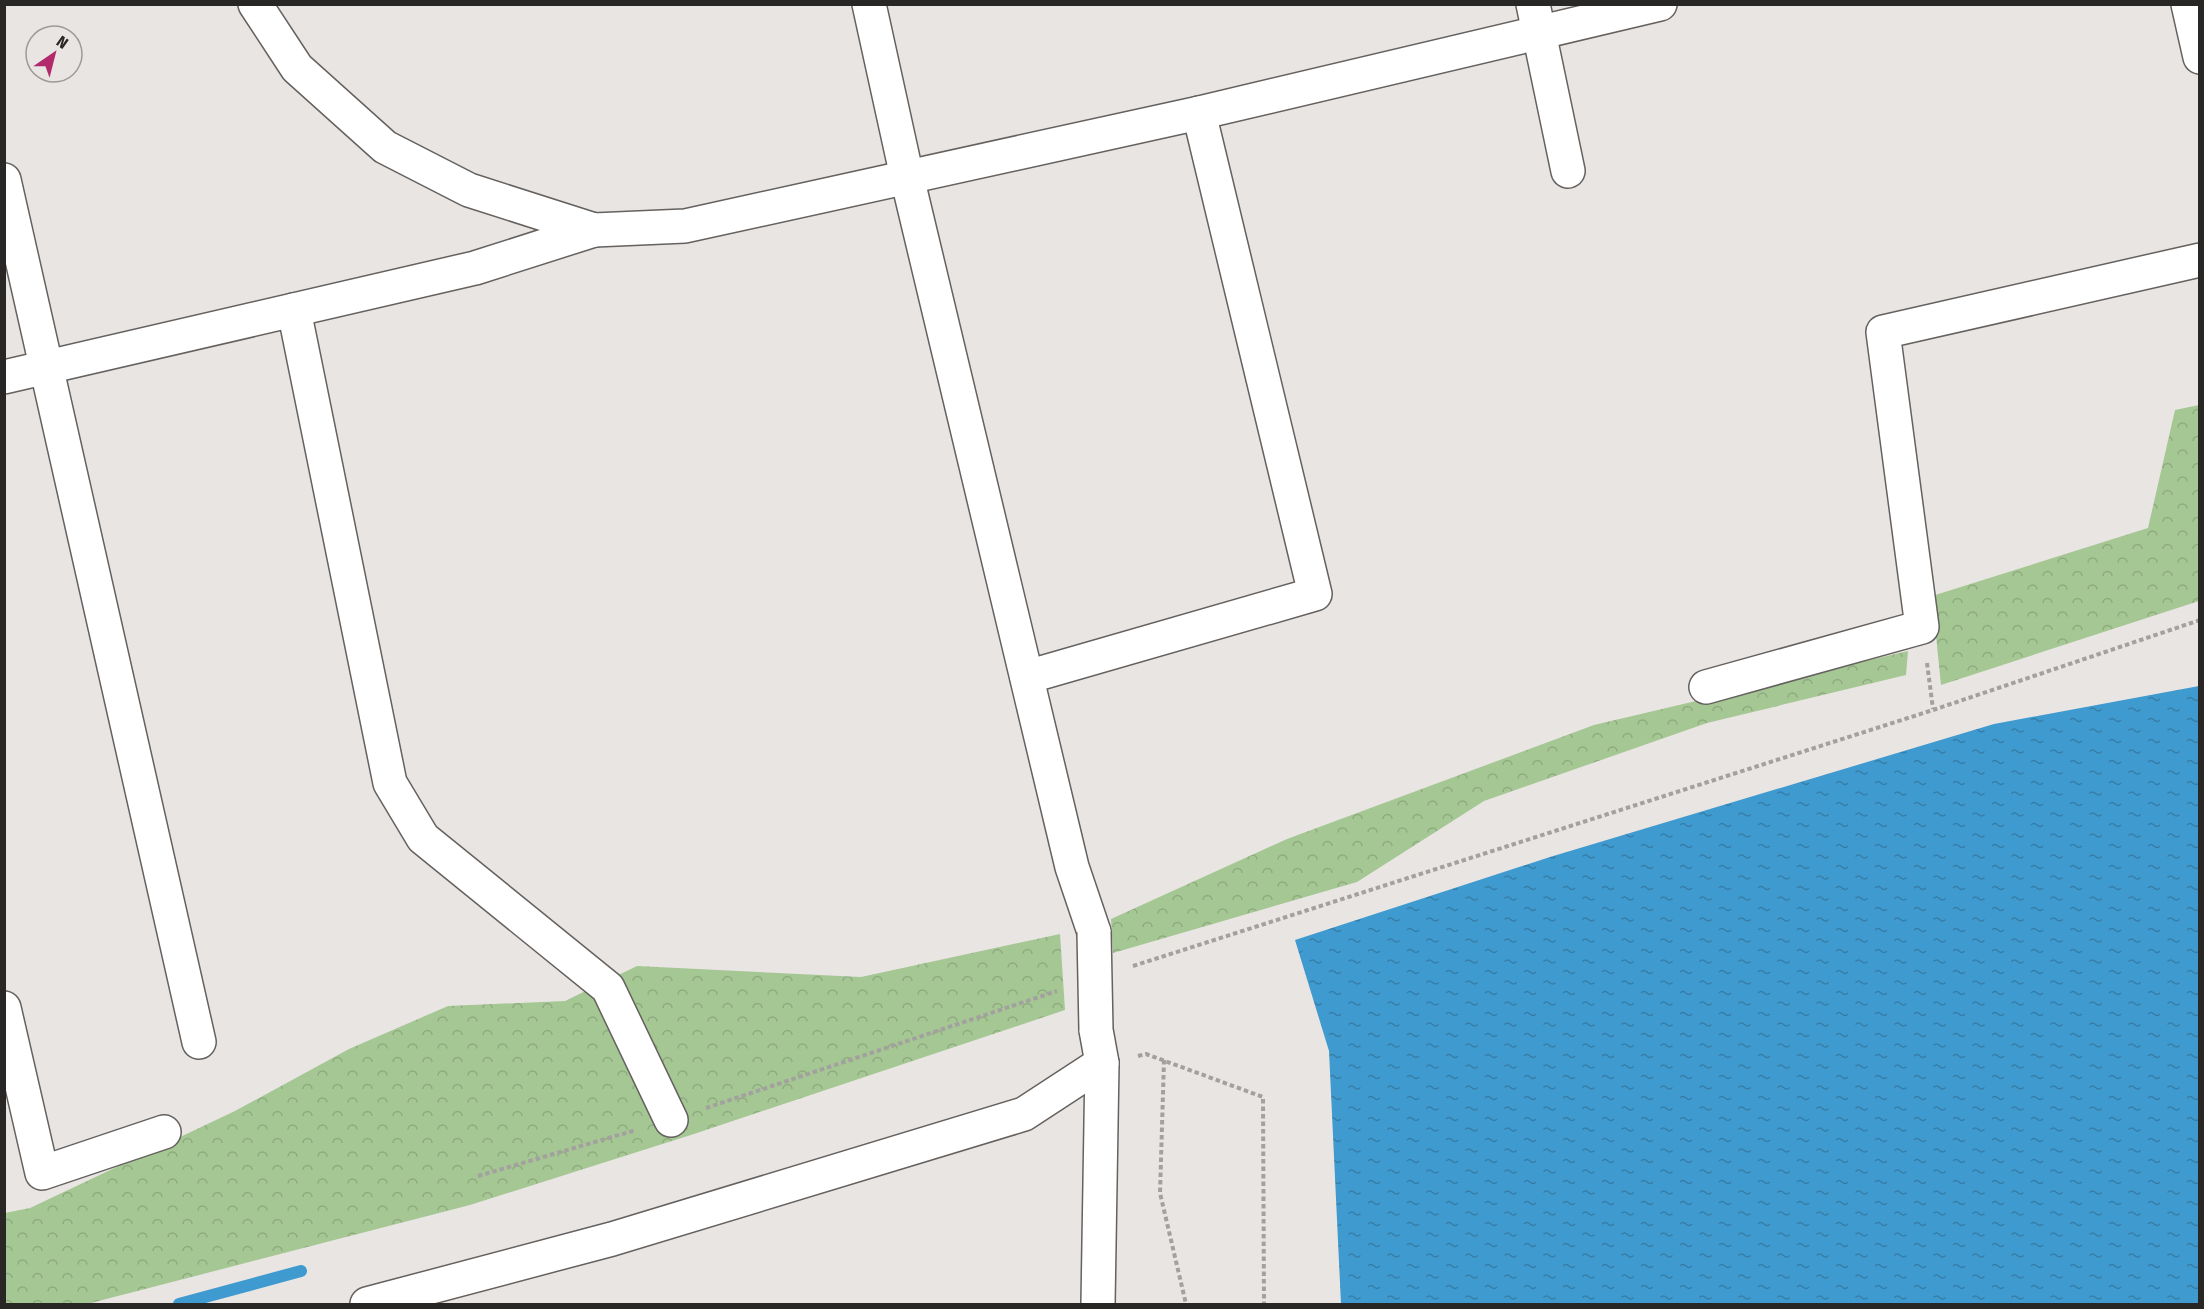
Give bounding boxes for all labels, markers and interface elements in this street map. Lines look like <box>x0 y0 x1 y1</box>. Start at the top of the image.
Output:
north arrow <box>24 24 84 84</box>
text: N <box>53 32 72 53</box>

